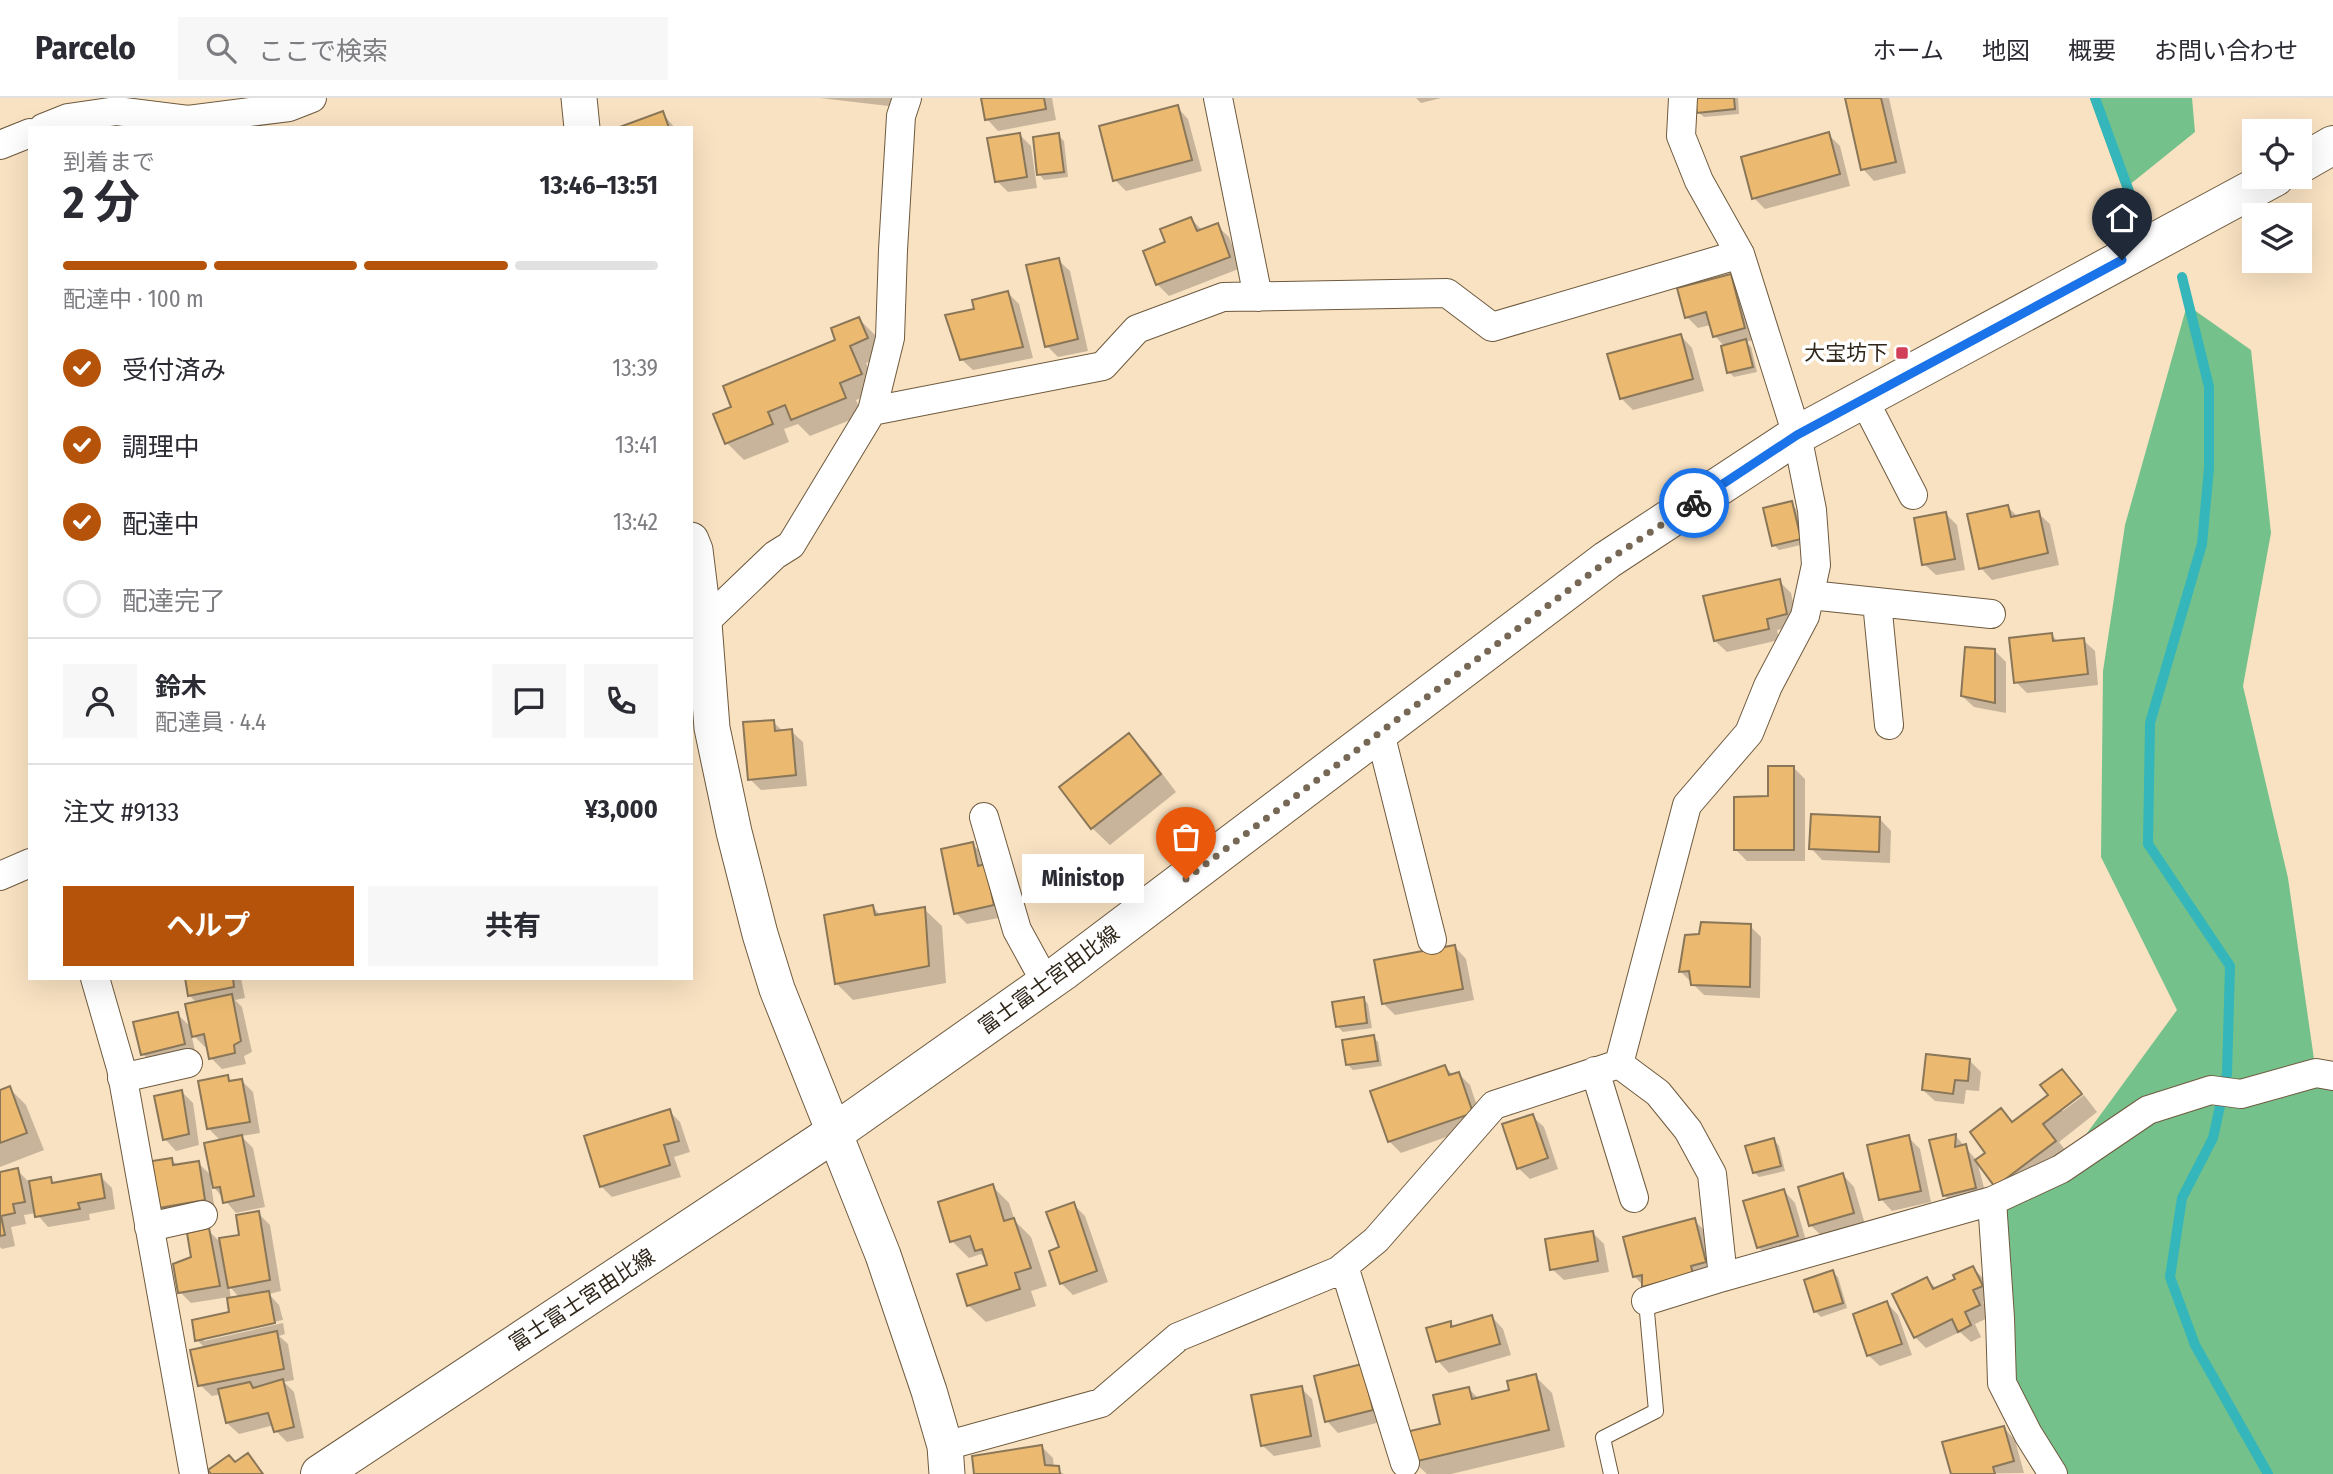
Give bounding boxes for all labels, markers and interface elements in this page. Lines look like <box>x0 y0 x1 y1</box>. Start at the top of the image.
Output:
search box <box>178 17 668 80</box>
text: Parcelo <box>35 28 136 68</box>
icon: search <box>202 29 240 67</box>
text: ここで検索 <box>258 36 388 67</box>
text: ホーム <box>1873 37 1944 65</box>
text: 地図 <box>1982 37 2030 65</box>
text: 概要 <box>2068 37 2116 65</box>
text: お問い合わせ <box>2154 37 2298 65</box>
map controls <box>2242 119 2312 273</box>
button: locate <box>2242 119 2312 189</box>
text: 到着まで <box>63 148 155 176</box>
text: 13:46–13:51 <box>540 170 658 201</box>
text: 2 分 <box>63 175 140 230</box>
pin <box>2092 188 2152 260</box>
icon: home <box>2103 199 2141 237</box>
button: layers <box>2242 203 2312 273</box>
text: 配達中 · 100 m <box>63 285 204 313</box>
place label: 大宝坊下 <box>1804 340 1888 366</box>
marker: 大宝坊下 <box>1894 345 1910 361</box>
icon: check <box>63 349 101 387</box>
text: 13:39 <box>612 354 658 382</box>
text: 受付済み <box>122 355 226 386</box>
icon: check <box>63 426 101 464</box>
text: 13:41 <box>615 431 658 459</box>
text: 調理中 <box>122 432 200 463</box>
courier <box>1659 468 1729 538</box>
icon: bike <box>1675 484 1713 522</box>
icon: check <box>63 503 101 541</box>
text: 13:42 <box>613 508 658 536</box>
text: 配達中 <box>122 509 200 540</box>
text: 配達完了 <box>122 586 226 617</box>
button: person <box>63 664 137 738</box>
button: chat <box>492 664 566 738</box>
button: phone <box>584 664 658 738</box>
text: 鈴木 <box>155 672 207 703</box>
text: 配達員 · 4.4 <box>155 708 266 736</box>
text: ¥3,000 <box>584 794 658 825</box>
text: 注文 #9133 <box>63 797 179 828</box>
pin <box>1156 807 1216 879</box>
icon: bag <box>1167 818 1205 856</box>
callout: Ministop <box>1021 854 1144 904</box>
text: Ministop <box>1041 864 1125 892</box>
button: ヘルプ <box>63 886 354 966</box>
button: 共有 <box>368 886 658 966</box>
street label: 富士富士宮由比線 <box>973 920 1125 1040</box>
street label: 富士富士宮由比線 <box>504 1243 660 1357</box>

